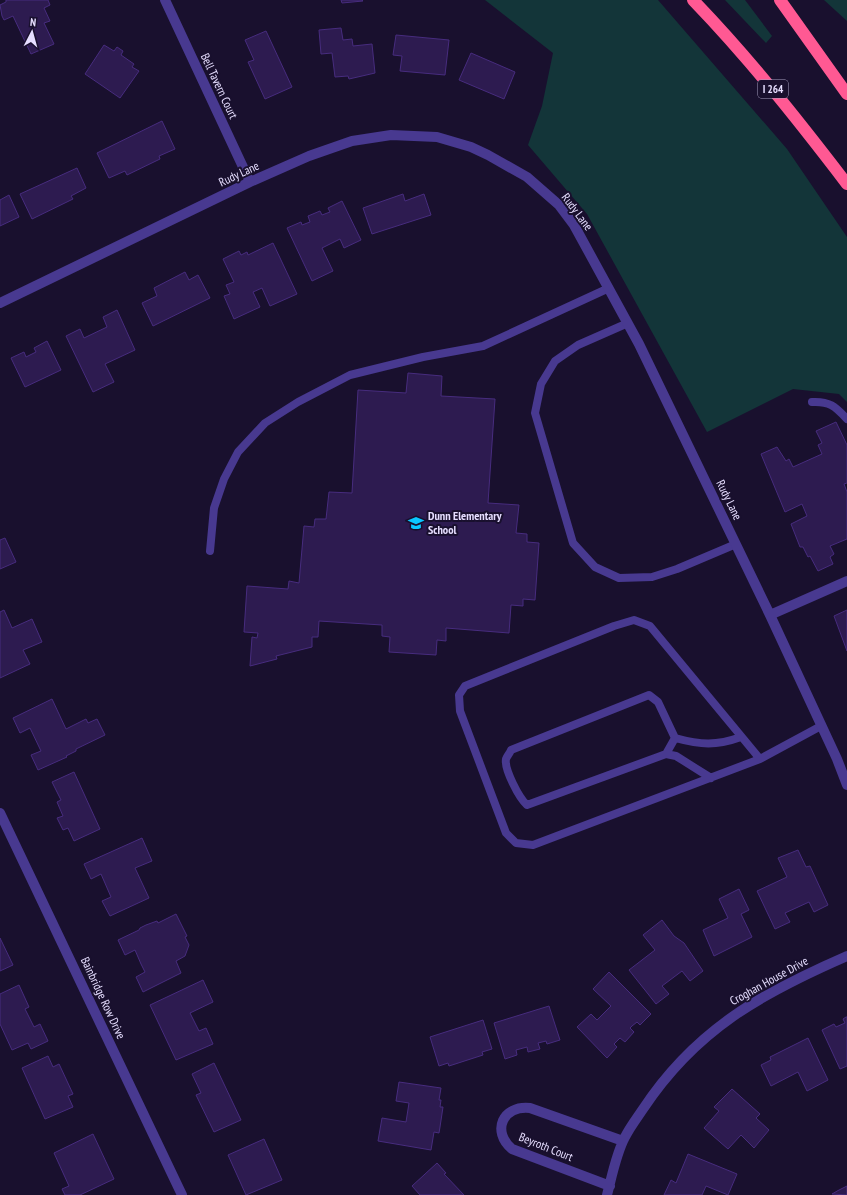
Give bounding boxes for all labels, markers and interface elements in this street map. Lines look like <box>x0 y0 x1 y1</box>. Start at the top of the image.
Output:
north arrow <box>12 12 52 52</box>
text: N <box>29 15 37 29</box>
street label: Bell Tavern Court <box>198 51 241 122</box>
road number: I 264 <box>758 80 788 98</box>
street label: Rudy Lane <box>216 158 261 189</box>
street label: Rudy Lane <box>559 190 596 233</box>
street label: Rudy Lane <box>713 477 746 522</box>
place label: Dunn Elementary School <box>428 508 502 537</box>
school or university icon: Dunn Elementary School <box>407 514 425 532</box>
street label: Croghan House Drive <box>727 953 811 1008</box>
street label: Bainbridge Row Drive <box>78 954 129 1041</box>
street label: Beyroth Court <box>517 1129 576 1164</box>

